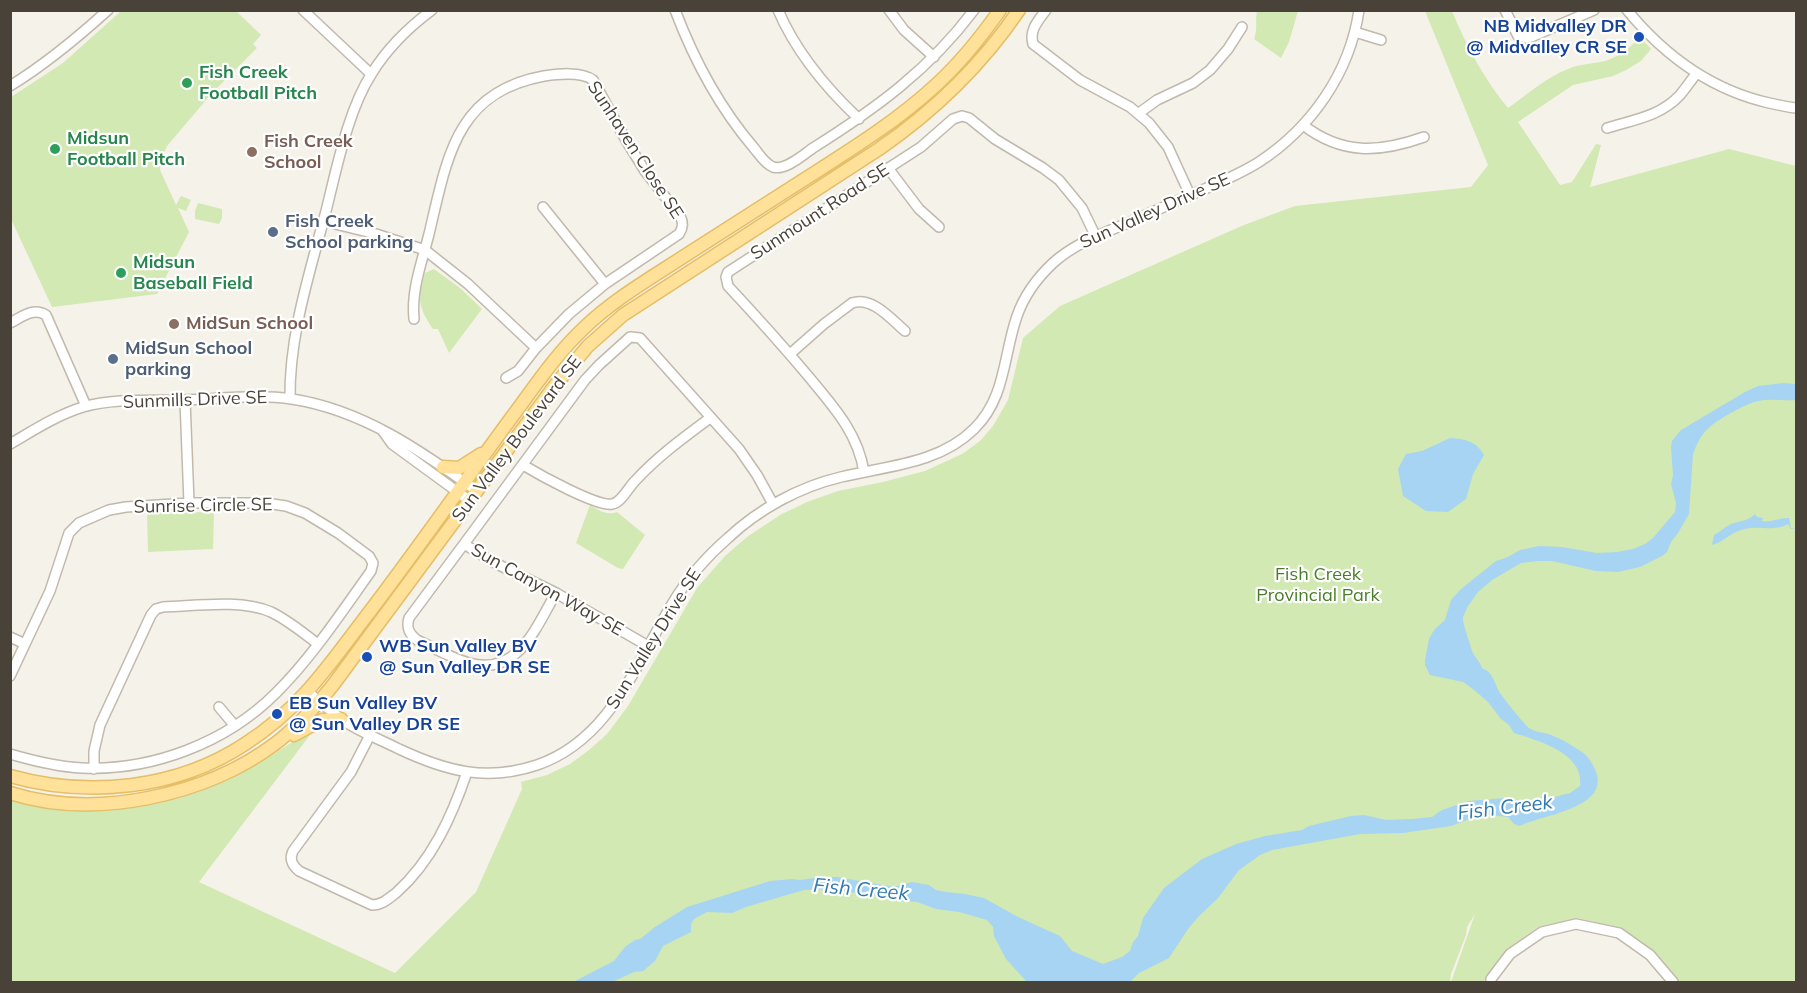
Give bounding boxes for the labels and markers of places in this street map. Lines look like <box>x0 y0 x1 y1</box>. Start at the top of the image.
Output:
place label: NB Midvalley DR @ Midvalley CR SE <box>1466 16 1627 58</box>
marker: NB Midvalley DR @ Midvalley CR SE <box>1632 30 1646 44</box>
place label: Fish Creek Football Pitch <box>199 62 317 104</box>
marker: Fish Creek Football Pitch <box>180 76 194 90</box>
place label: Midsun Football Pitch <box>67 128 185 170</box>
place label: Fish Creek School <box>264 131 353 174</box>
marker: Midsun Football Pitch <box>48 142 62 156</box>
marker: Fish Creek School <box>245 145 259 159</box>
place label: Fish Creek School parking <box>285 211 414 254</box>
marker: Fish Creek School parking <box>266 225 280 239</box>
place label: Midsun Baseball Field <box>133 252 253 294</box>
marker: Midsun Baseball Field <box>114 266 128 280</box>
place label: MidSun School <box>186 313 313 335</box>
marker: MidSun School <box>167 317 181 331</box>
place label: MidSun School parking <box>125 338 252 380</box>
marker: MidSun School parking <box>106 352 120 366</box>
place label: WB Sun Valley BV @ Sun Valley DR SE <box>379 636 550 678</box>
marker: WB Sun Valley BV @ Sun Valley DR SE <box>360 650 374 664</box>
place label: EB Sun Valley BV @ Sun Valley DR SE <box>289 693 460 736</box>
marker: EB Sun Valley BV @ Sun Valley DR SE <box>270 707 284 721</box>

